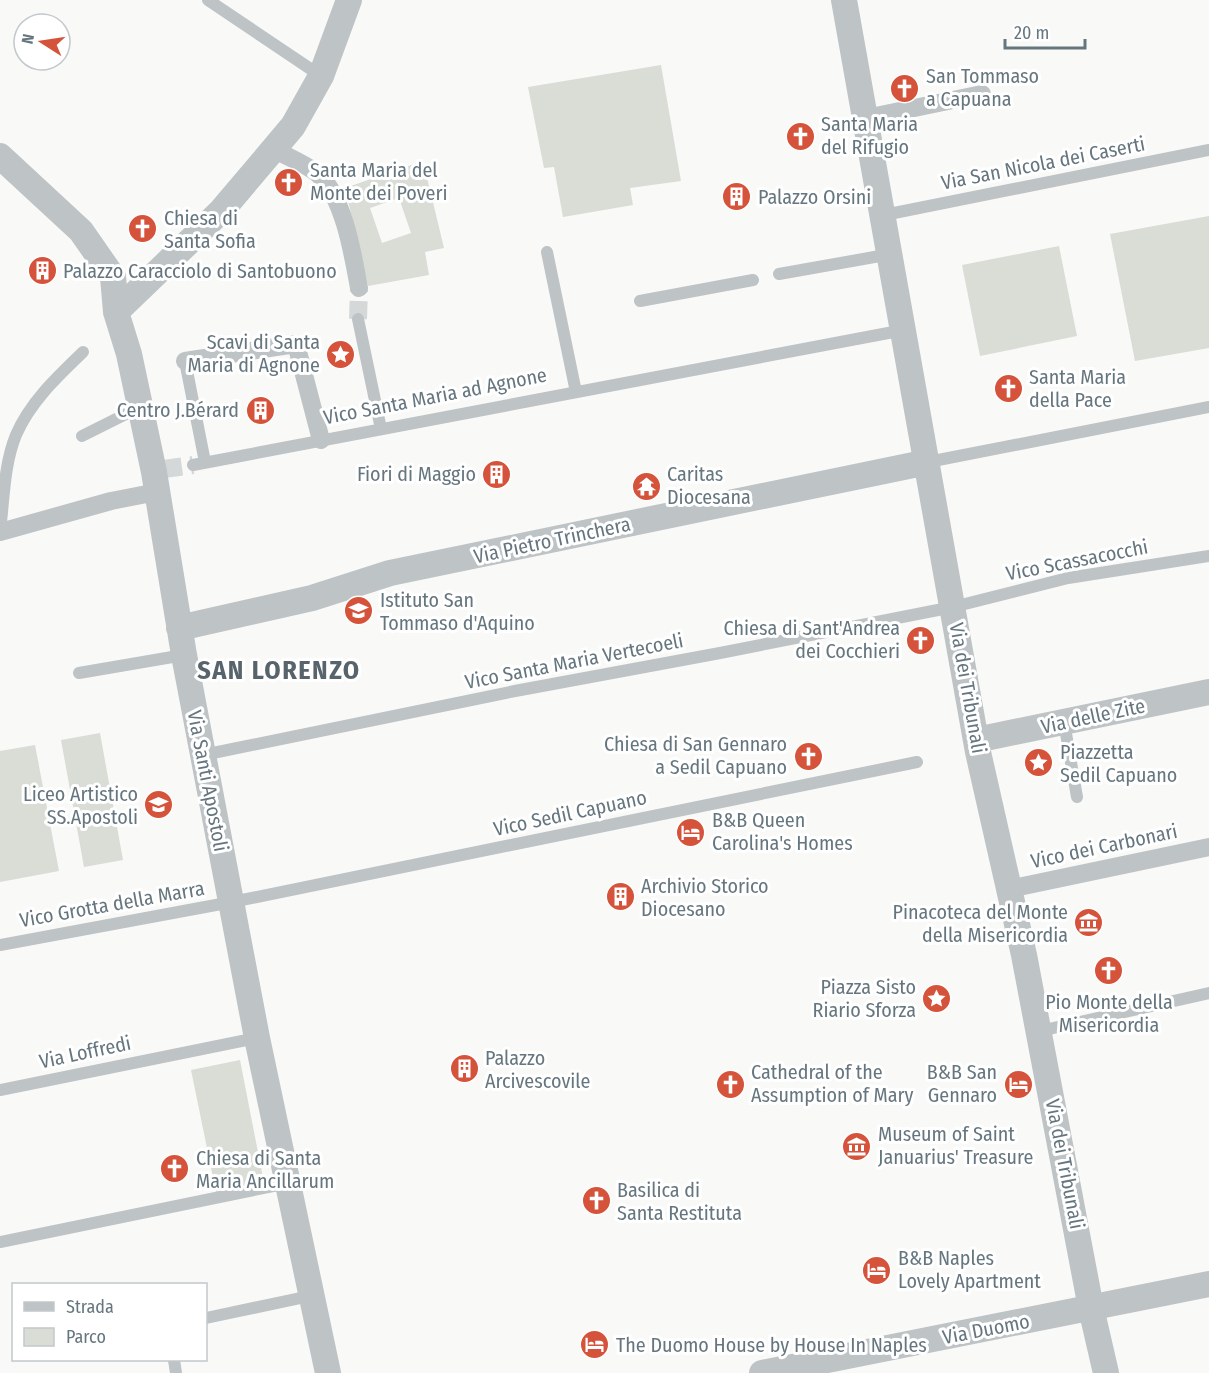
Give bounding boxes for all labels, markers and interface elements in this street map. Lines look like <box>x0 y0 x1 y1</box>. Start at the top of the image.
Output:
north arrow <box>12 12 72 72</box>
scale bar <box>1005 12 1084 50</box>
text: 20 m <box>1014 22 1049 44</box>
text: N <box>18 32 38 46</box>
place label: San Tommaso a Capuana <box>926 64 1039 111</box>
church icon: San Tommaso a Capuana <box>889 72 921 104</box>
place label: Santa Maria del Rifugio <box>821 112 918 159</box>
church icon: Santa Maria del Rifugio <box>784 120 816 152</box>
street label: Via San Nicola dei Caserti <box>939 131 1147 195</box>
place label: Santa Maria del Monte dei Poveri <box>310 158 447 205</box>
church icon: Santa Maria del Monte dei Poveri <box>273 166 305 198</box>
building icon: Palazzo Orsini <box>721 181 753 213</box>
place label: Palazzo Orsini <box>758 185 871 209</box>
place label: Chiesa di Santa Sofia <box>164 206 256 253</box>
church icon: Chiesa di Santa Sofia <box>127 213 159 245</box>
building icon: Palazzo Caracciolo di Santobuono <box>26 255 58 287</box>
place label: Palazzo Caracciolo di Santobuono <box>63 259 337 283</box>
place label: Scavi di Santa Maria di Agnone <box>188 330 320 377</box>
place icon: Scavi di Santa Maria di Agnone <box>325 338 357 370</box>
street label: Vico Santa Maria ad Agnone <box>321 363 549 429</box>
place label: Santa Maria della Pace <box>1029 365 1126 412</box>
church icon: Santa Maria della Pace <box>992 372 1024 404</box>
building icon: Centro J.Bérard <box>244 394 276 426</box>
place label: Centro J.Bérard <box>117 398 239 422</box>
building icon: Fiori di Maggio <box>481 458 513 490</box>
place label: Fiori di Maggio <box>357 462 476 486</box>
place label: Caritas Diocesana <box>667 462 751 509</box>
temple icon: Caritas Diocesana <box>630 470 662 502</box>
street label: Via Pietro Trinchera <box>471 512 633 568</box>
street label: Vico Scassacocchi <box>1004 534 1150 586</box>
place label: Istituto San Tommaso d'Aquino <box>380 588 535 635</box>
school or university icon: Istituto San Tommaso d'Aquino <box>343 595 375 627</box>
place label: Chiesa di Sant'Andrea dei Cocchieri <box>724 616 900 663</box>
street label: Via dei Tribunali <box>945 621 991 755</box>
church icon: Chiesa di Sant'Andrea dei Cocchieri <box>905 624 937 656</box>
street label: Vico Santa Maria Vertecoeli <box>463 628 685 694</box>
district label: SAN LORENZO <box>197 655 361 686</box>
street label: Via delle Zite <box>1039 693 1147 739</box>
street label: Via Santi Apostoli <box>183 708 233 854</box>
place label: Chiesa di San Gennaro a Sedil Capuano <box>604 732 787 779</box>
church icon: Chiesa di San Gennaro a Sedil Capuano <box>792 740 824 772</box>
place label: Piazzetta Sedil Capuano <box>1060 740 1177 787</box>
place icon: Piazzetta Sedil Capuano <box>1023 747 1055 779</box>
place label: Liceo Artistico SS.Apostoli <box>23 782 138 829</box>
street label: Vico Sedil Capuano <box>491 785 649 841</box>
school or university icon: Liceo Artistico SS.Apostoli <box>143 789 175 821</box>
place label: B&B Queen Carolina's Homes <box>712 808 853 855</box>
hotel icon: B&B Queen Carolina's Homes <box>675 816 707 848</box>
street label: Vico dei Carbonari <box>1029 819 1179 873</box>
place label: Archivio Storico Diocesano <box>641 874 769 921</box>
street label: Vico Grotta della Marra <box>18 876 206 932</box>
building icon: Archivio Storico Diocesano <box>604 881 636 913</box>
place label: Pinacoteca del Monte della Misericordia <box>893 900 1068 947</box>
museum icon: Pinacoteca del Monte della Misericordia <box>1073 907 1105 939</box>
church icon: Pio Monte della Misericordia <box>1093 955 1125 987</box>
place label: Piazza Sisto Riario Sforza <box>813 975 916 1022</box>
place icon: Piazza Sisto Riario Sforza <box>921 982 953 1014</box>
place label: Pio Monte della Misericordia <box>1045 990 1173 1037</box>
street label: Via Loffredi <box>37 1031 133 1073</box>
place label: Palazzo Arcivescovile <box>485 1046 590 1093</box>
building icon: Palazzo Arcivescovile <box>448 1053 480 1085</box>
place label: Cathedral of the Assumption of Mary <box>751 1060 914 1107</box>
place label: B&B San Gennaro <box>927 1060 997 1107</box>
church icon: Cathedral of the Assumption of Mary <box>714 1068 746 1100</box>
hotel icon: B&B San Gennaro <box>1002 1068 1034 1100</box>
street label: Via dei Tribunali <box>1041 1097 1089 1231</box>
place label: Museum of Saint Januarius' Treasure <box>878 1122 1033 1169</box>
museum icon: Museum of Saint Januarius' Treasure <box>841 1130 873 1162</box>
place label: Chiesa di Santa Maria Ancillarum <box>196 1146 334 1193</box>
church icon: Chiesa di Santa Maria Ancillarum <box>159 1153 191 1185</box>
place label: Basilica di Santa Restituta <box>617 1178 742 1225</box>
church icon: Basilica di Santa Restituta <box>580 1185 612 1217</box>
place label: B&B Naples Lovely Apartment <box>898 1246 1041 1293</box>
hotel icon: B&B Naples Lovely Apartment <box>861 1254 893 1286</box>
legend <box>12 1283 207 1361</box>
text: Strada <box>66 1296 114 1318</box>
street label: Via Duomo <box>940 1309 1032 1349</box>
text: Parco <box>66 1326 106 1348</box>
hotel icon: The Duomo House by House In Naples <box>579 1329 611 1361</box>
place label: The Duomo House by House In Naples <box>616 1333 927 1357</box>

